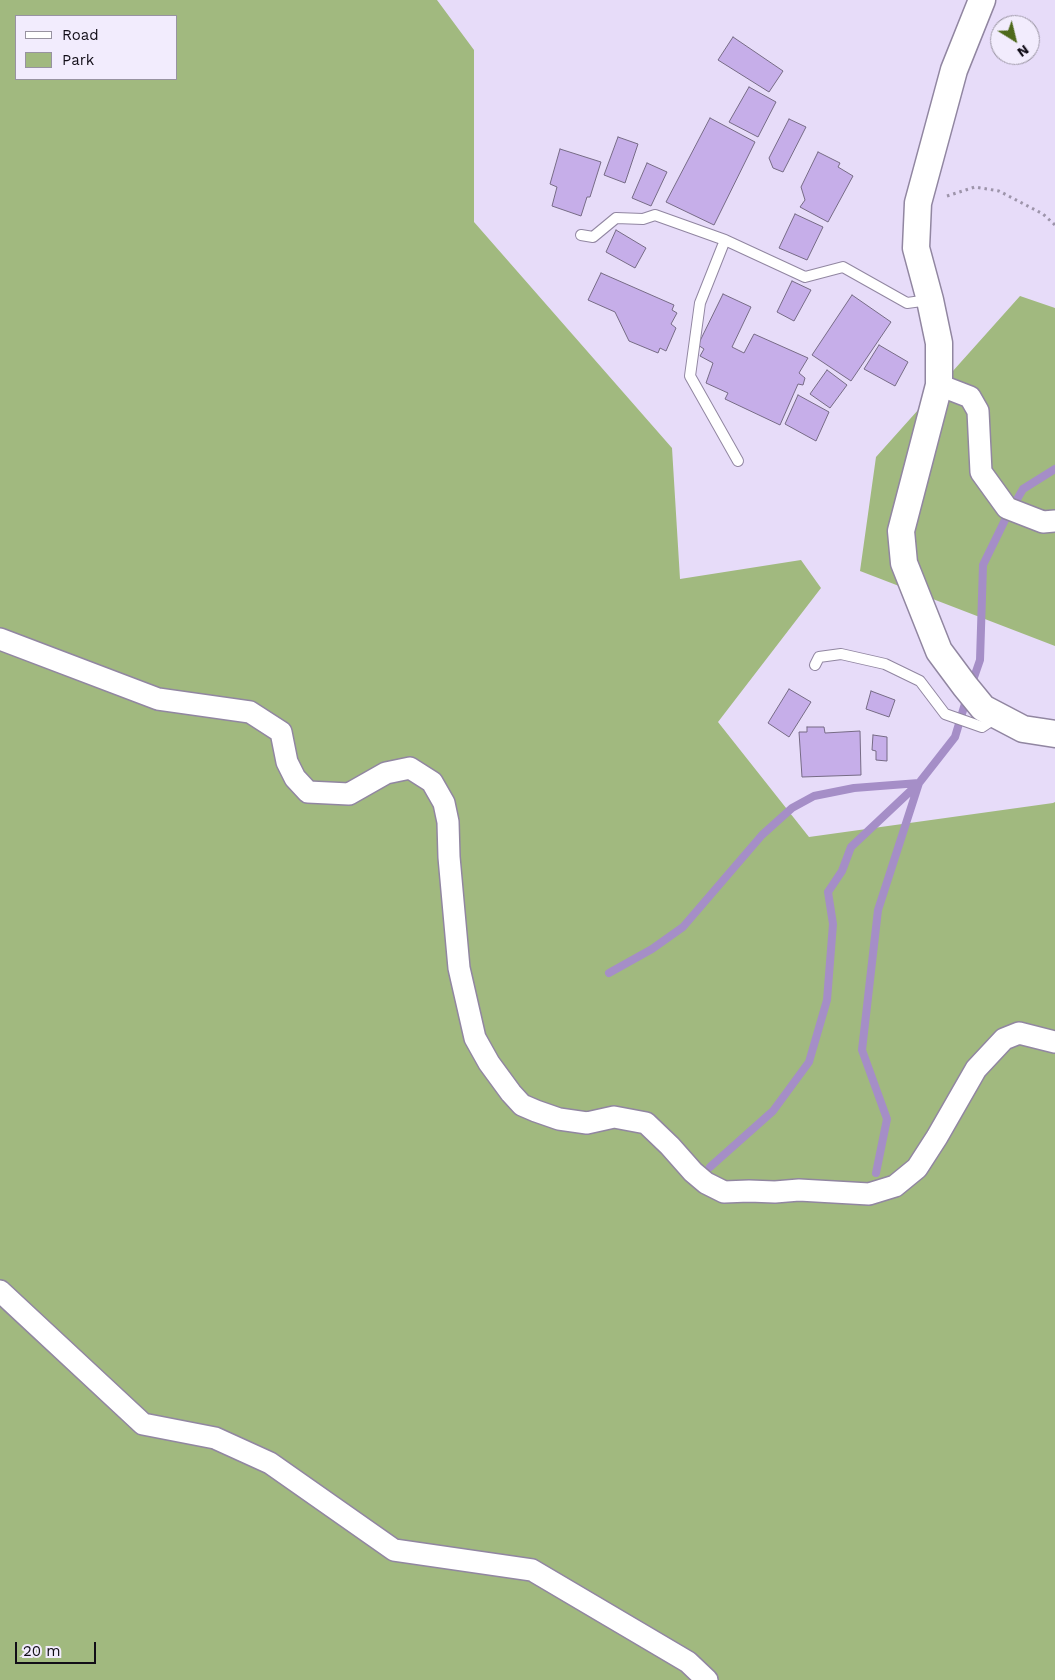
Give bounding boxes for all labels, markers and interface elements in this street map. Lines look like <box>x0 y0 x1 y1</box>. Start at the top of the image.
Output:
legend <box>15 15 178 80</box>
north arrow <box>990 15 1040 65</box>
text: Road <box>62 26 99 44</box>
text: N <box>1014 42 1032 61</box>
text: Park <box>62 51 94 69</box>
scale bar <box>18 1632 99 1664</box>
text: 20 m <box>23 1642 61 1660</box>

